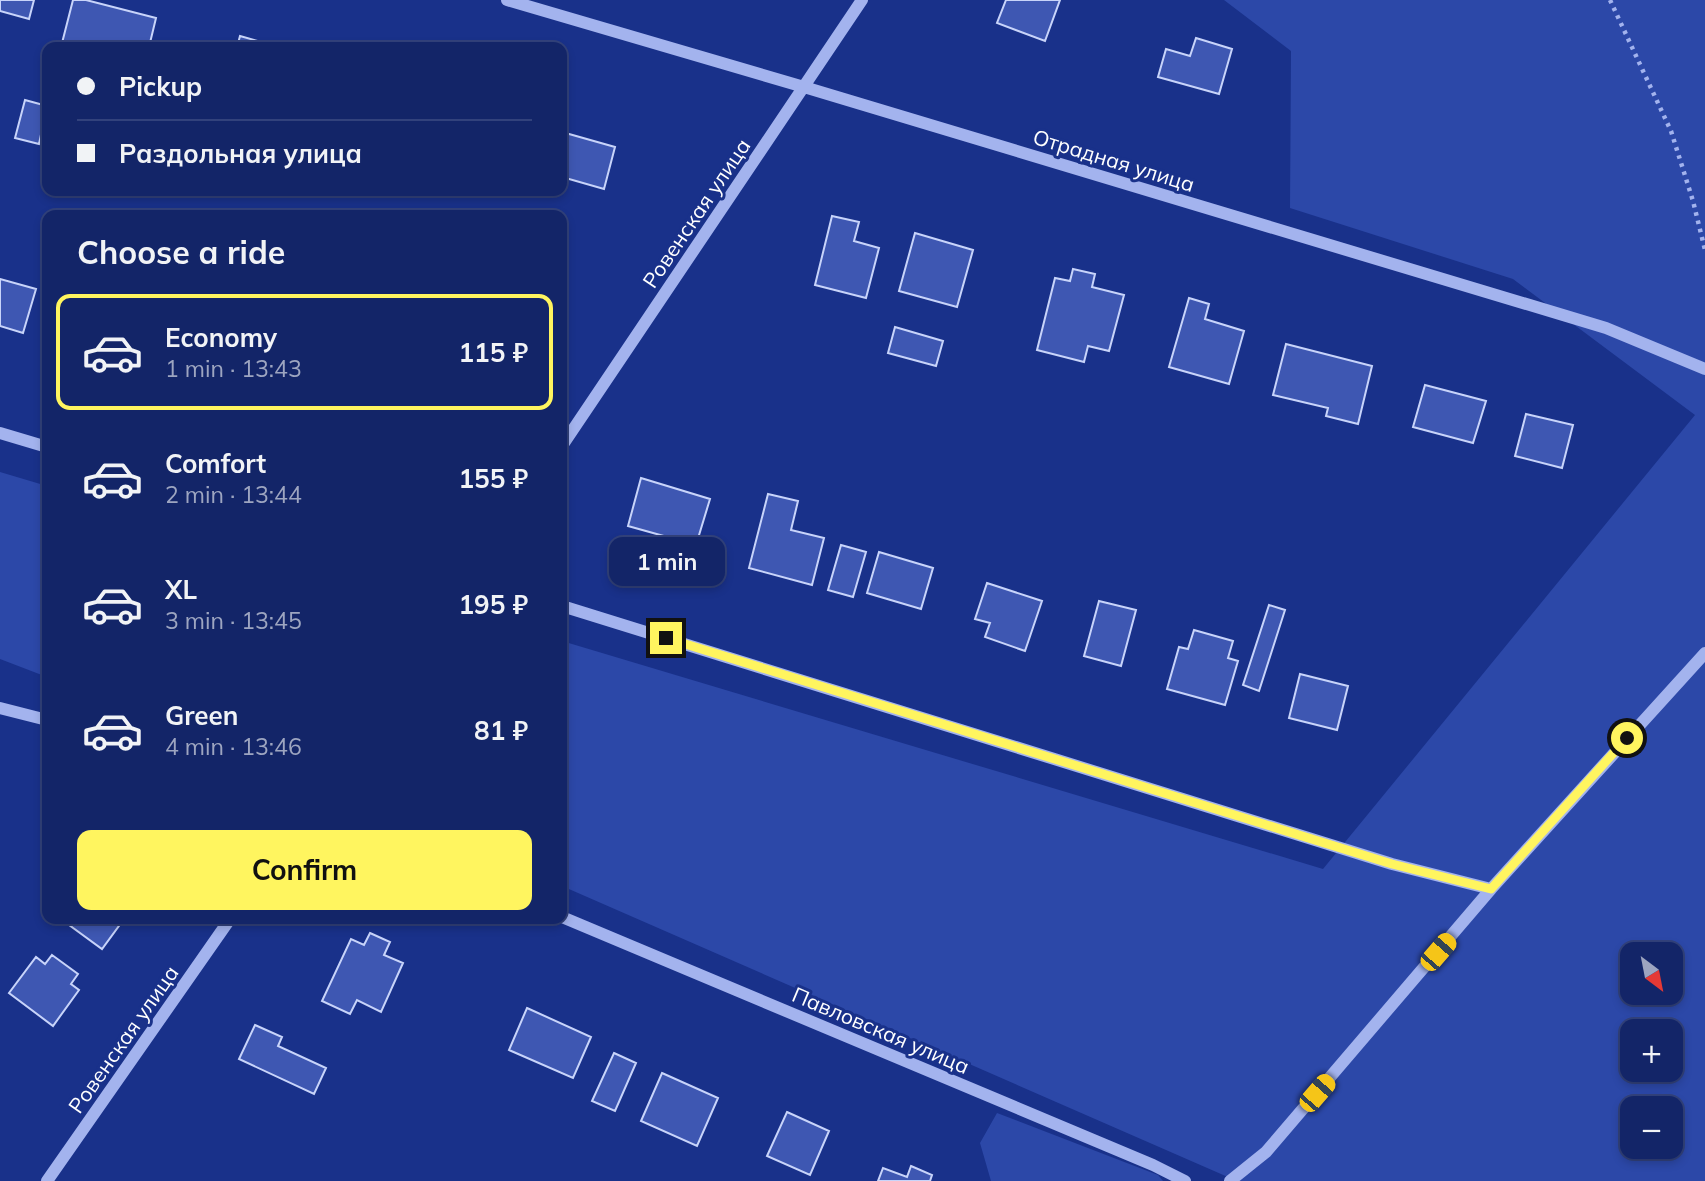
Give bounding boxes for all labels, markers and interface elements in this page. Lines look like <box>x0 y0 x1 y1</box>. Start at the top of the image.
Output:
text: Pickup <box>119 70 202 103</box>
street label: Отрадная улица <box>1030 123 1198 197</box>
street label: Ровенская улица <box>636 133 756 293</box>
text: Раздольная улица <box>119 137 362 170</box>
text: Choose a ride <box>77 232 285 272</box>
icon: car <box>81 321 144 384</box>
text: Economy <box>165 321 277 354</box>
text: 115 ₽ <box>458 336 528 369</box>
text: 1 min · 13:43 <box>165 354 302 383</box>
icon: car <box>81 447 144 510</box>
text: Comfort <box>165 447 266 480</box>
text: 155 ₽ <box>458 462 528 495</box>
text: 2 min · 13:44 <box>165 480 302 509</box>
callout: 1 min <box>608 536 724 586</box>
text: 1 min <box>637 547 697 576</box>
icon: car <box>81 573 144 636</box>
text: XL <box>165 573 197 606</box>
text: 195 ₽ <box>458 588 528 621</box>
text: 3 min · 13:45 <box>165 606 302 635</box>
route end <box>650 622 682 654</box>
icon: car <box>81 699 144 762</box>
text: Green <box>165 699 238 732</box>
text: 81 ₽ <box>474 714 528 747</box>
route start <box>1611 722 1643 754</box>
text: 4 min · 13:46 <box>165 732 302 761</box>
button: Confirm <box>77 830 532 910</box>
car <box>1417 929 1460 975</box>
north arrow <box>1620 942 1684 1004</box>
map controls <box>1620 942 1683 1159</box>
street label: Ровенская улица <box>62 960 184 1118</box>
street label: Павловская улица <box>789 981 973 1079</box>
button: + <box>1620 1019 1683 1082</box>
car <box>1296 1070 1339 1116</box>
button: − <box>1620 1096 1683 1159</box>

